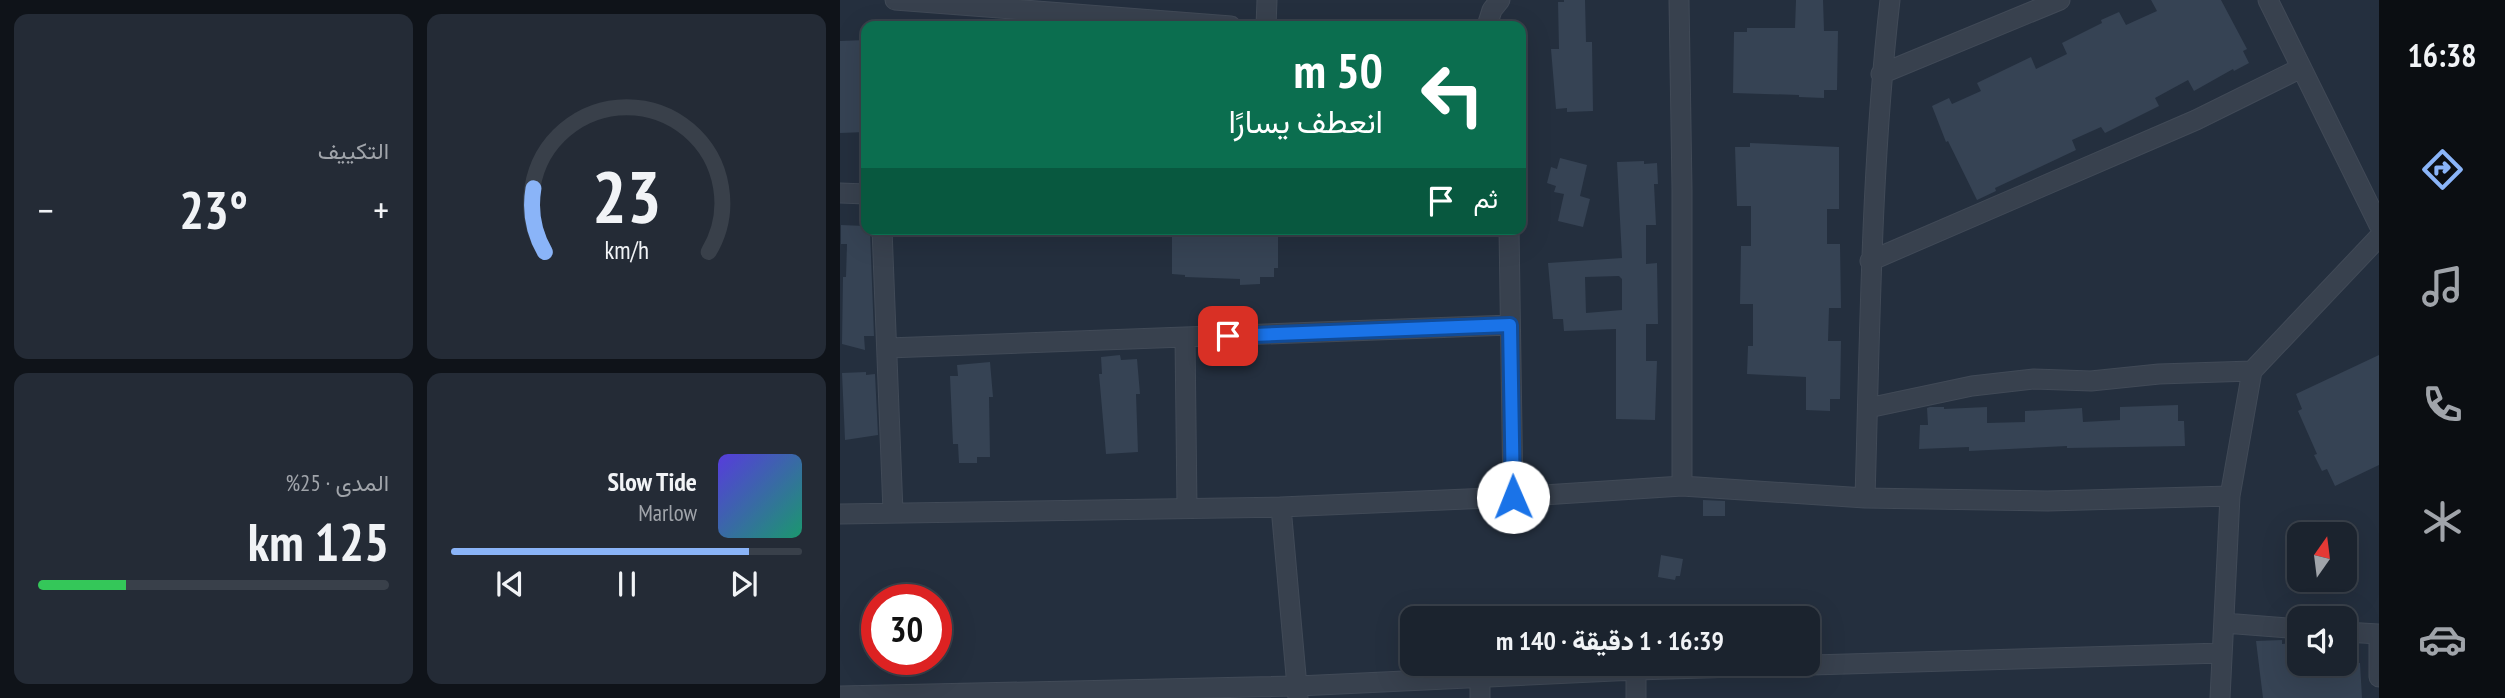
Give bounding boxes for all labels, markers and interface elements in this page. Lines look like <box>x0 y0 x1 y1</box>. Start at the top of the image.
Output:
text: 16:38 <box>2407 34 2477 76</box>
text: 50 m <box>1294 38 1383 102</box>
icon: left <box>1407 49 1498 140</box>
text: انعطف يسارًا <box>1228 100 1383 142</box>
text: التكييف <box>318 136 389 165</box>
icon: directions <box>2418 145 2467 194</box>
text: 23 <box>592 149 661 243</box>
text: 23° <box>179 176 248 243</box>
icon: arrive <box>1422 182 1460 220</box>
text: ثم <box>1474 182 1498 215</box>
text: − <box>38 185 54 234</box>
text: + <box>373 185 389 234</box>
text: km/h <box>604 234 649 266</box>
icon: music <box>2418 262 2467 311</box>
pin <box>1198 306 1258 366</box>
icon: arrive <box>1209 317 1247 355</box>
icon: phone <box>2418 380 2467 429</box>
position arrow <box>1476 460 1550 534</box>
text: Slow Tide <box>607 465 697 498</box>
text: المدى · 25% <box>285 468 389 497</box>
icon: climate <box>2418 497 2467 546</box>
text: Marlow <box>638 498 697 527</box>
text: 125 km <box>248 508 389 575</box>
north arrow <box>2287 522 2357 592</box>
map controls <box>2287 522 2357 676</box>
icon: previous <box>491 565 529 603</box>
icon: pause <box>608 565 646 603</box>
icon: next <box>725 565 763 603</box>
speed limit sign: 30 <box>861 584 952 675</box>
button: sound <box>2287 606 2357 676</box>
icon: car <box>2418 615 2467 664</box>
text: 16:39 · 1 دقيقة · 140 m <box>1496 624 1724 657</box>

